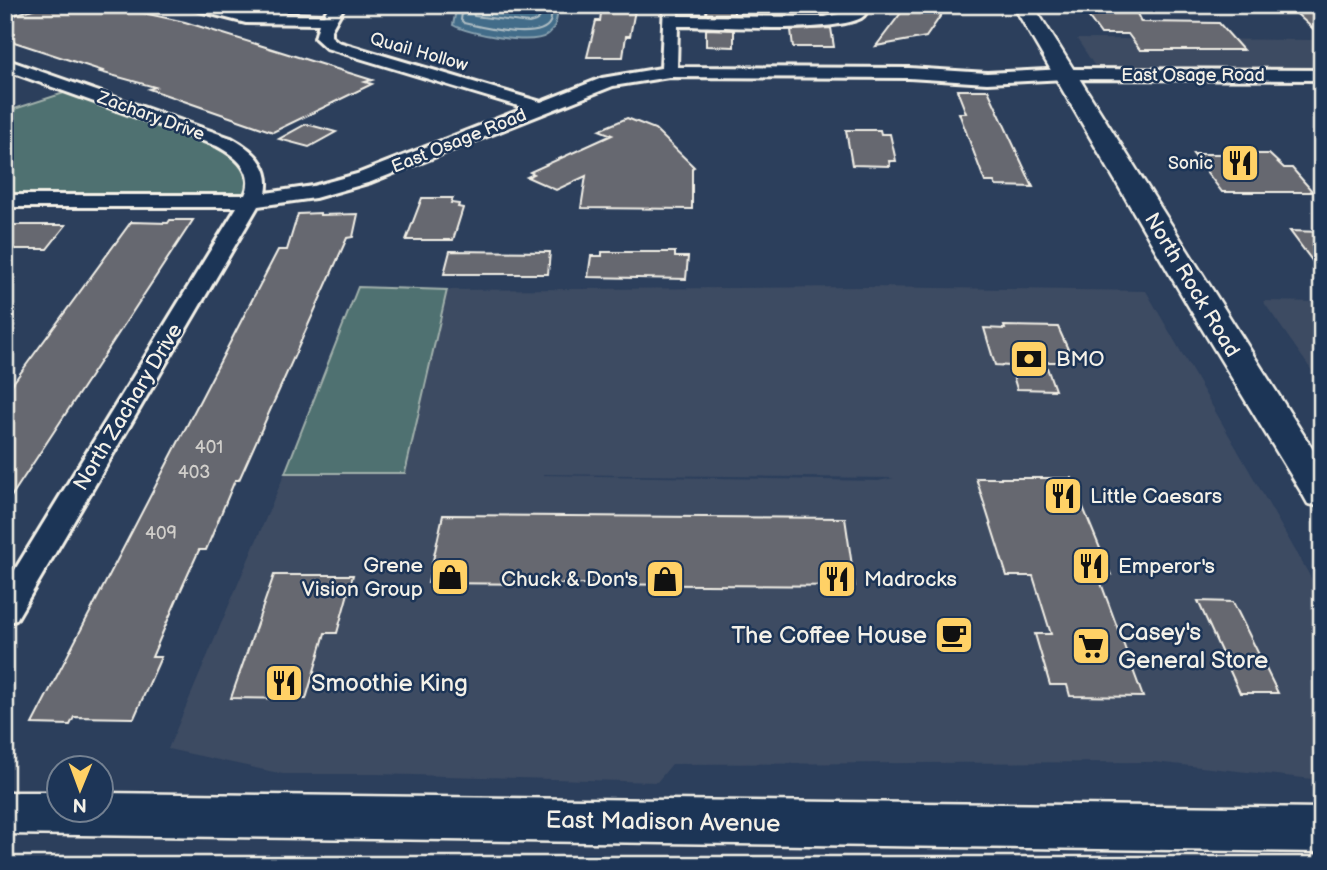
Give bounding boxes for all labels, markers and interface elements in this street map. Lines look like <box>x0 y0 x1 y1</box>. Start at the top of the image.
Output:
street label: Quail Hollow <box>368 28 470 76</box>
street label: East Osage Road <box>1121 65 1265 86</box>
street label: Zachary Drive <box>94 87 208 145</box>
street label: East Osage Road <box>388 104 530 178</box>
restaurant icon: Sonic <box>1219 142 1261 184</box>
place label: Sonic <box>1168 153 1213 174</box>
street label: North Rock Road <box>1139 208 1245 362</box>
street label: North Zachary Drive <box>68 319 188 495</box>
bank icon: BMO <box>1008 338 1050 380</box>
place label: BMO <box>1056 347 1105 372</box>
house number: 401 <box>195 437 223 458</box>
house number: 403 <box>178 462 210 483</box>
restaurant icon: Little Caesars <box>1042 475 1084 517</box>
place label: Little Caesars <box>1090 484 1222 509</box>
house number: 409 <box>145 523 177 544</box>
restaurant icon: Emperor's <box>1070 545 1112 587</box>
place label: Grene Vision Group <box>302 553 423 602</box>
place label: Emperor's <box>1118 554 1215 579</box>
shop icon: Grene Vision Group <box>429 556 471 598</box>
shop icon: Chuck & Don's <box>644 558 686 600</box>
restaurant icon: Madrocks <box>816 558 858 600</box>
place label: Chuck & Don's <box>501 567 638 592</box>
place label: Madrocks <box>864 567 957 592</box>
cafe icon: The Coffee House <box>933 614 975 656</box>
place label: Casey's General Store <box>1118 618 1268 675</box>
place label: The Coffee House <box>731 621 927 650</box>
supermarket icon: Casey's General Store <box>1070 625 1112 667</box>
restaurant icon: Smoothie King <box>263 662 305 704</box>
place label: Smoothie King <box>311 669 468 698</box>
north arrow <box>46 754 116 824</box>
text: N <box>72 793 87 816</box>
street label: East Madison Avenue <box>545 805 781 839</box>

